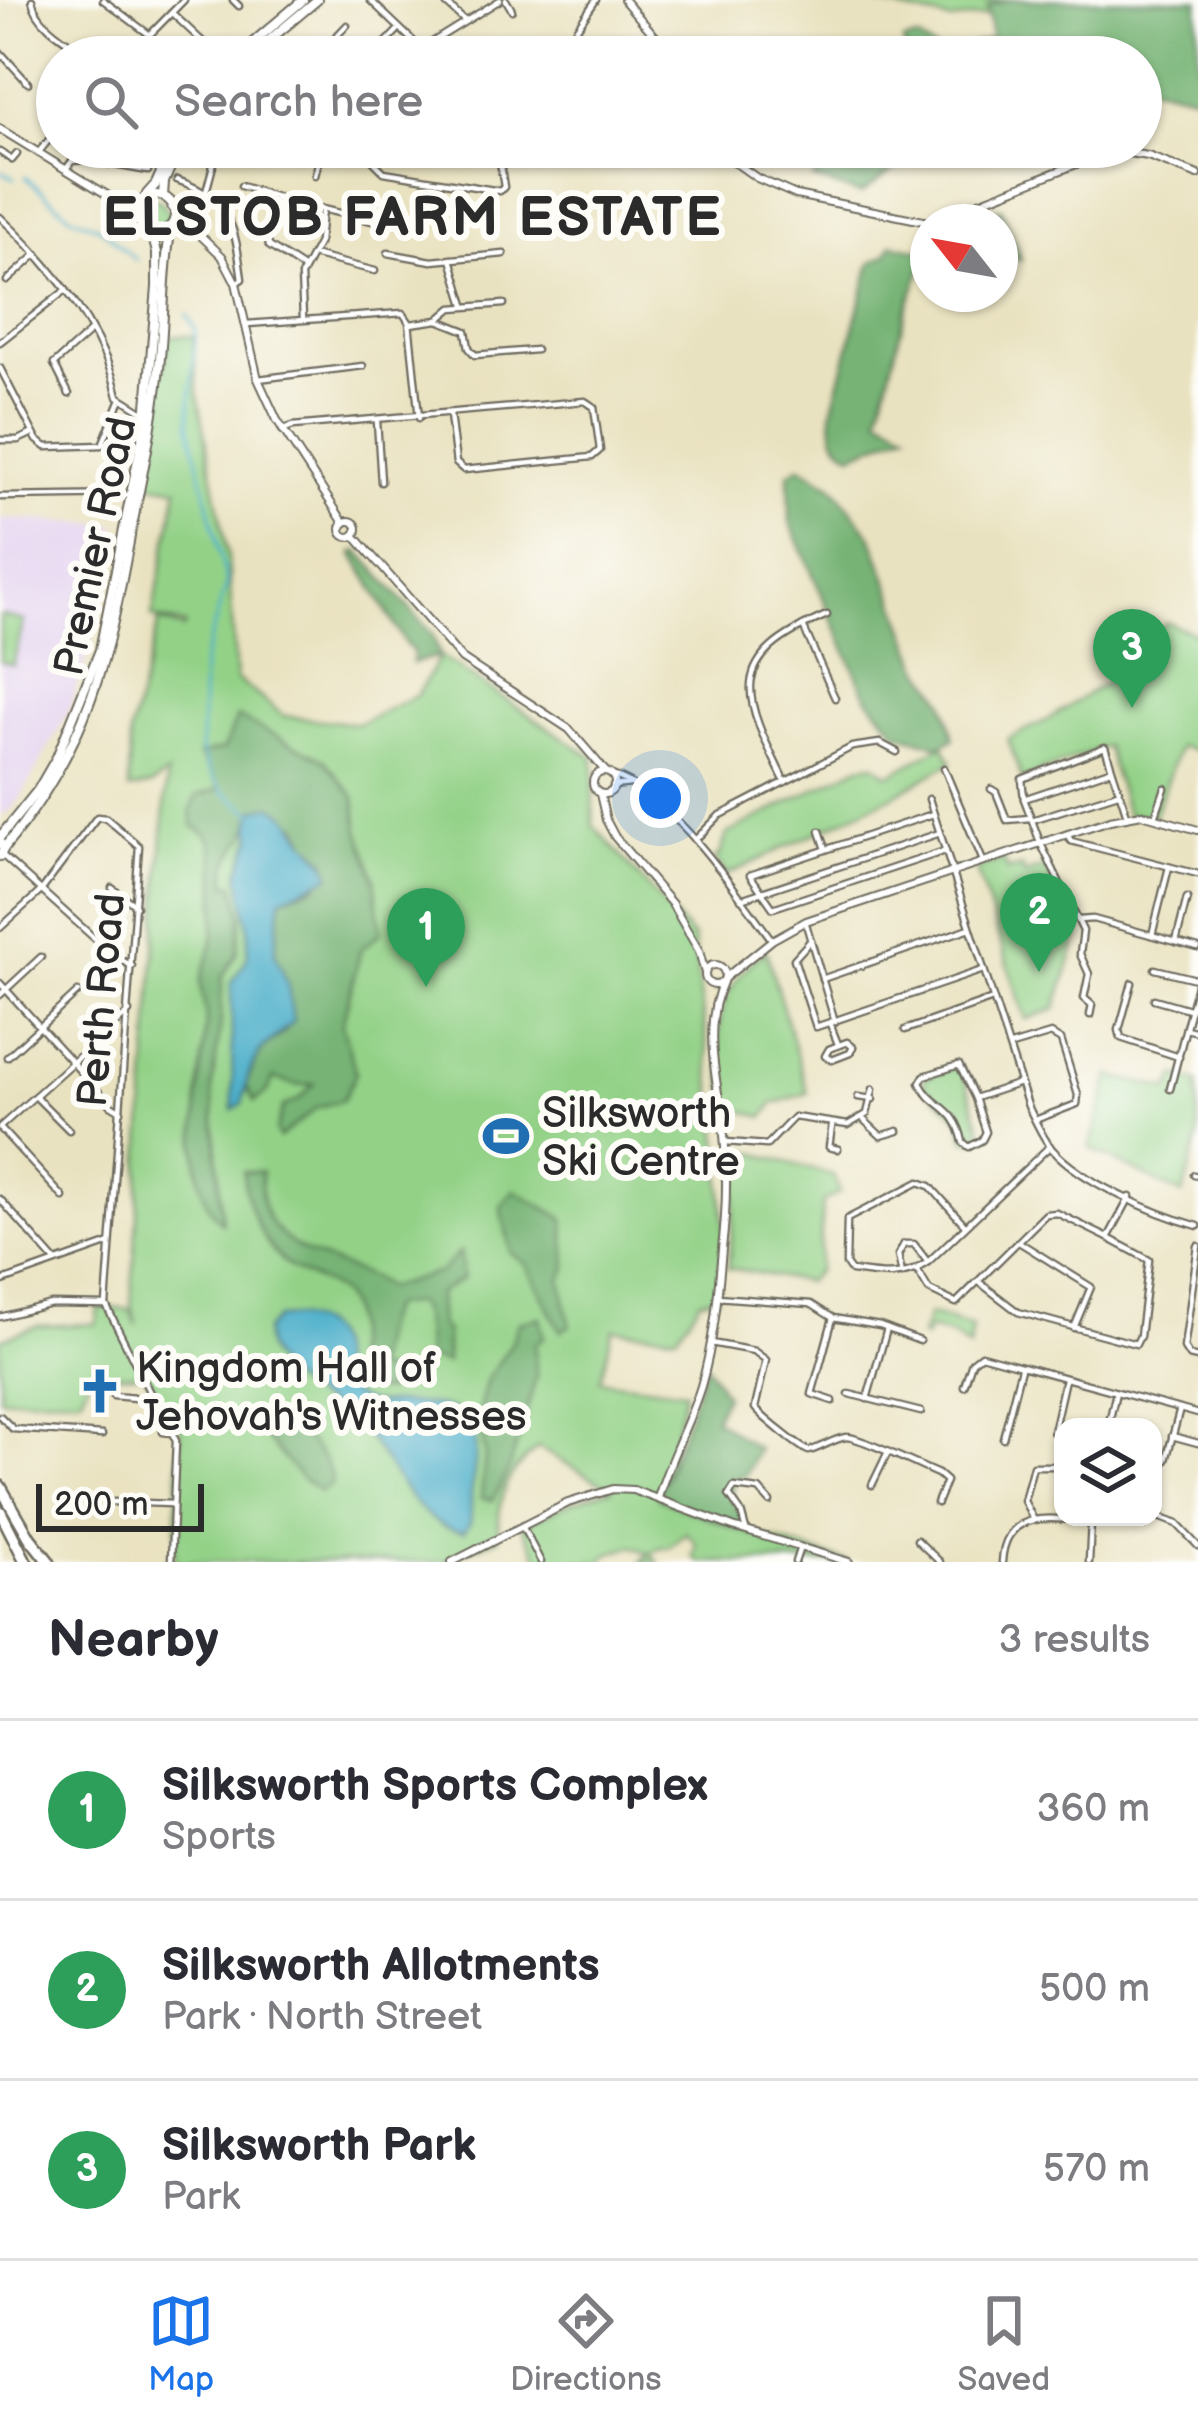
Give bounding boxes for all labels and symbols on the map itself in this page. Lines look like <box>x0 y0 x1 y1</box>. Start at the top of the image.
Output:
district label: ELSTOB FARM ESTATE <box>102 186 724 251</box>
north arrow <box>910 204 1018 312</box>
street label: Premier Road <box>44 412 149 681</box>
pin: 3 <box>1093 609 1171 708</box>
your location <box>630 768 690 828</box>
pin: 2 <box>1000 873 1078 972</box>
pin: 1 <box>387 888 465 987</box>
street label: Perth Road <box>68 891 137 1109</box>
place label: Silksworth Ski Centre <box>542 1089 740 1188</box>
sports icon: Silksworth Ski Centre <box>481 1111 531 1161</box>
place label: Kingdom Hall of Jehovah's Witnesses <box>136 1344 527 1443</box>
church icon: Kingdom Hall of Jehovah's Witnesses <box>75 1366 125 1416</box>
scale bar <box>36 1478 204 1531</box>

